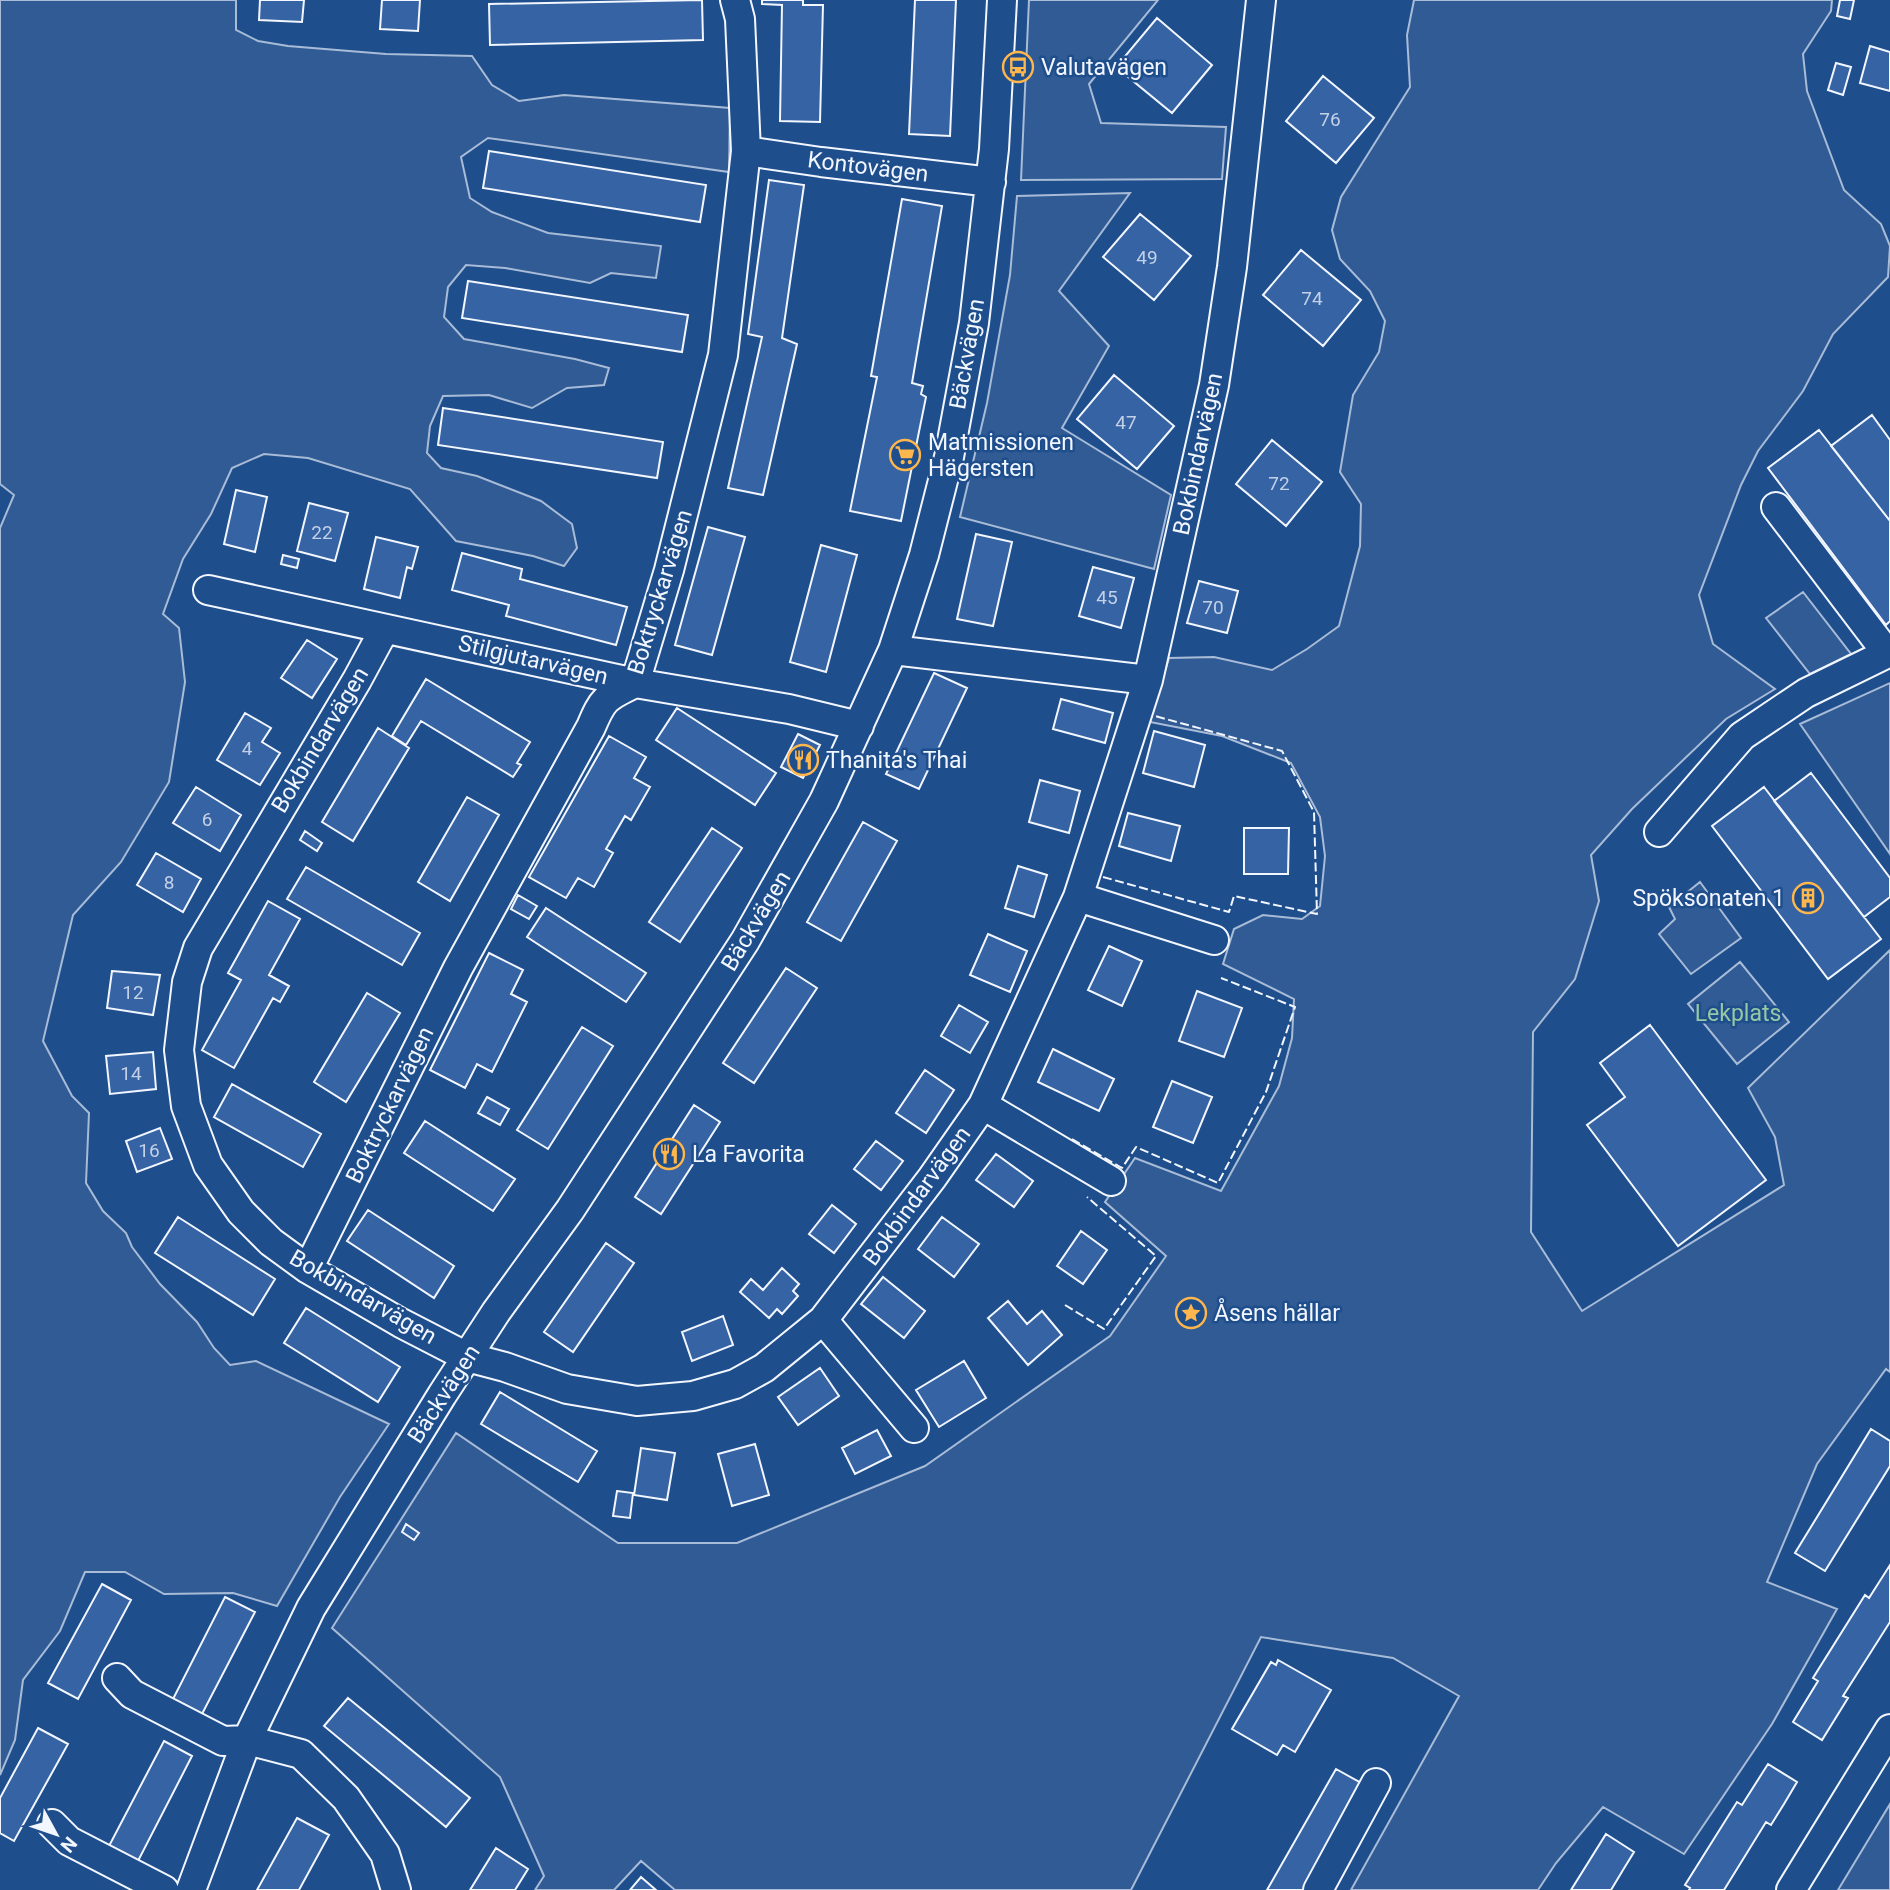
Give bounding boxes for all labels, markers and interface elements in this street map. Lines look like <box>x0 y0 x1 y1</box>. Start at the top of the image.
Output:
bus stop icon: Valutavägen <box>1001 50 1035 84</box>
place label: Valutavägen <box>1041 54 1167 81</box>
house number: 76 <box>1319 108 1341 131</box>
street label: Kontovägen <box>806 146 930 188</box>
house number: 49 <box>1136 246 1158 269</box>
house number: 74 <box>1301 287 1323 310</box>
street label: Bäckvägen <box>944 297 990 411</box>
street label: Bokbindarvägen <box>1168 370 1228 538</box>
house number: 47 <box>1115 411 1137 434</box>
place label: Matmissionen Hägersten <box>928 429 1074 482</box>
supermarket icon: Matmissionen Hägersten <box>888 438 922 472</box>
house number: 72 <box>1268 472 1290 495</box>
street label: Boktryckarvägen <box>622 506 698 678</box>
house number: 22 <box>311 521 333 544</box>
house number: 45 <box>1096 586 1118 609</box>
house number: 70 <box>1202 596 1224 619</box>
street label: Stilgjutarvägen <box>456 630 610 690</box>
street label: Bokbindarvägen <box>266 662 374 818</box>
house number: 4 <box>242 737 253 760</box>
restaurant icon: Thanita's Thai <box>786 743 820 777</box>
place label: Thanita's Thai <box>826 747 967 774</box>
house number: 6 <box>202 808 212 831</box>
street label: Bäckvägen <box>716 866 796 976</box>
house number: 8 <box>164 871 174 894</box>
building icon: Spöksonaten 1 <box>1791 881 1825 915</box>
place label: Spöksonaten 1 <box>1632 885 1785 912</box>
house number: 12 <box>122 981 144 1004</box>
park label: Lekplats <box>1695 1000 1781 1027</box>
street label: Boktryckarvägen <box>340 1022 440 1188</box>
house number: 14 <box>120 1062 142 1085</box>
street label: Bokbindarvägen <box>858 1121 976 1271</box>
restaurant icon: La Favorita <box>652 1137 686 1171</box>
house number: 16 <box>138 1139 160 1162</box>
place label: La Favorita <box>692 1141 805 1168</box>
street label: Bokbindarvägen <box>285 1244 441 1350</box>
place icon: Åsens hällar <box>1174 1296 1208 1330</box>
place label: Åsens hällar <box>1214 1298 1340 1327</box>
street label: Bäckvägen <box>402 1340 486 1448</box>
north arrow <box>21 1799 91 1869</box>
text: N <box>56 1832 82 1857</box>

